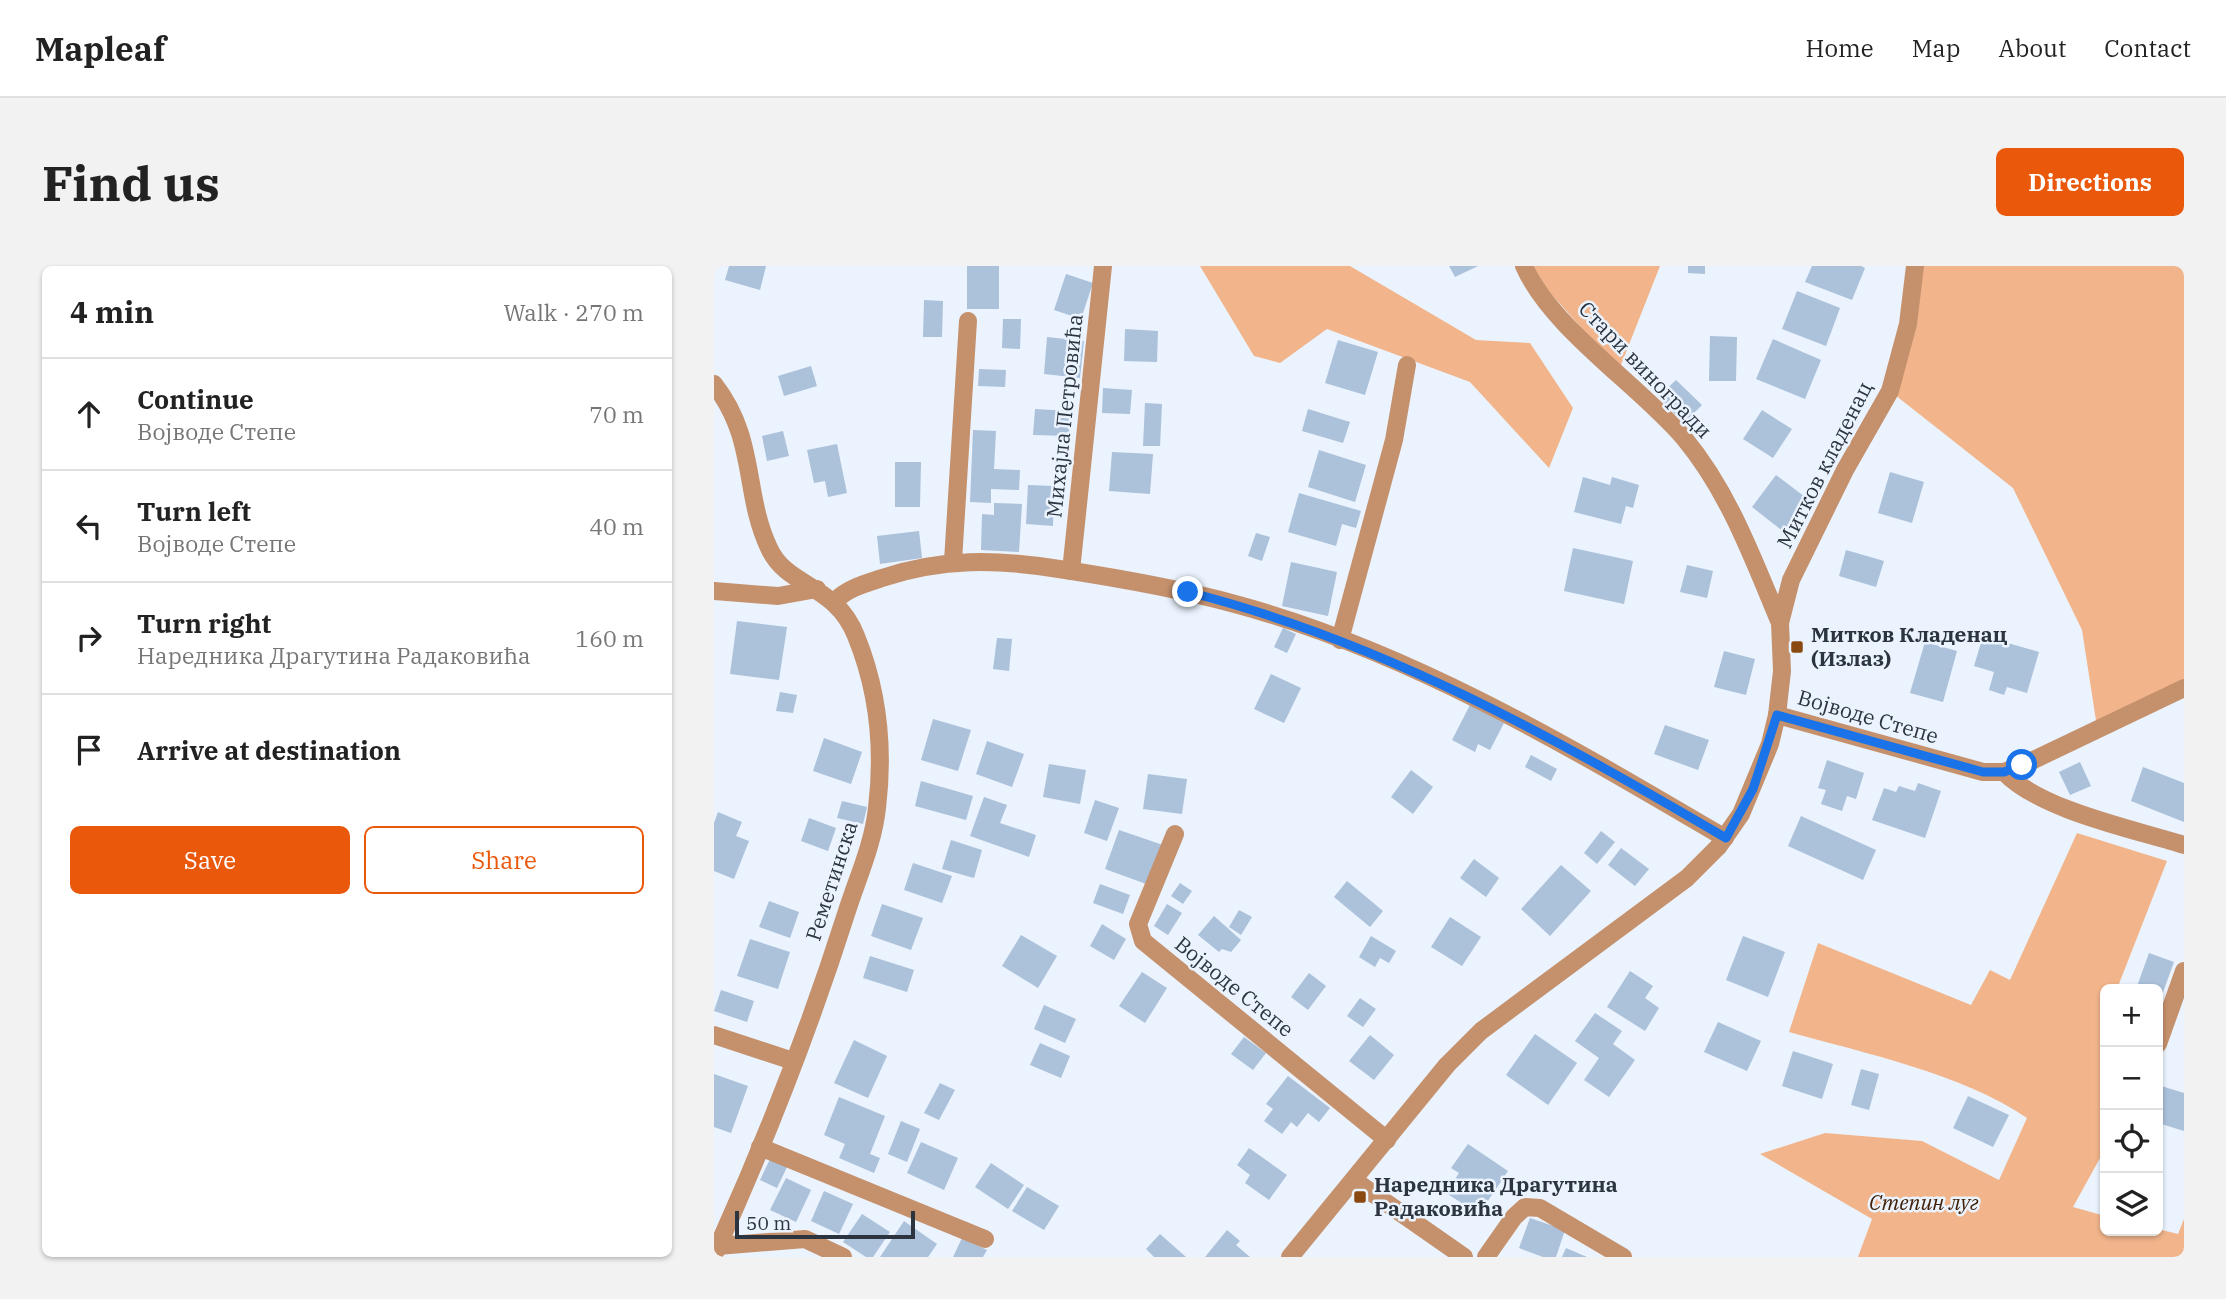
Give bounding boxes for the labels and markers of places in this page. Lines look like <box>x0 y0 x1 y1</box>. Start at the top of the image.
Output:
place label: Митков Кладенац (Излаз) <box>1811 620 2008 672</box>
marker: Митков Кладенац (Излаз) <box>1789 639 1805 655</box>
place label: Наредника Драгутина Радаковића <box>1374 1170 1618 1222</box>
marker: Наредника Драгутина Радаковића <box>1352 1189 1368 1205</box>

